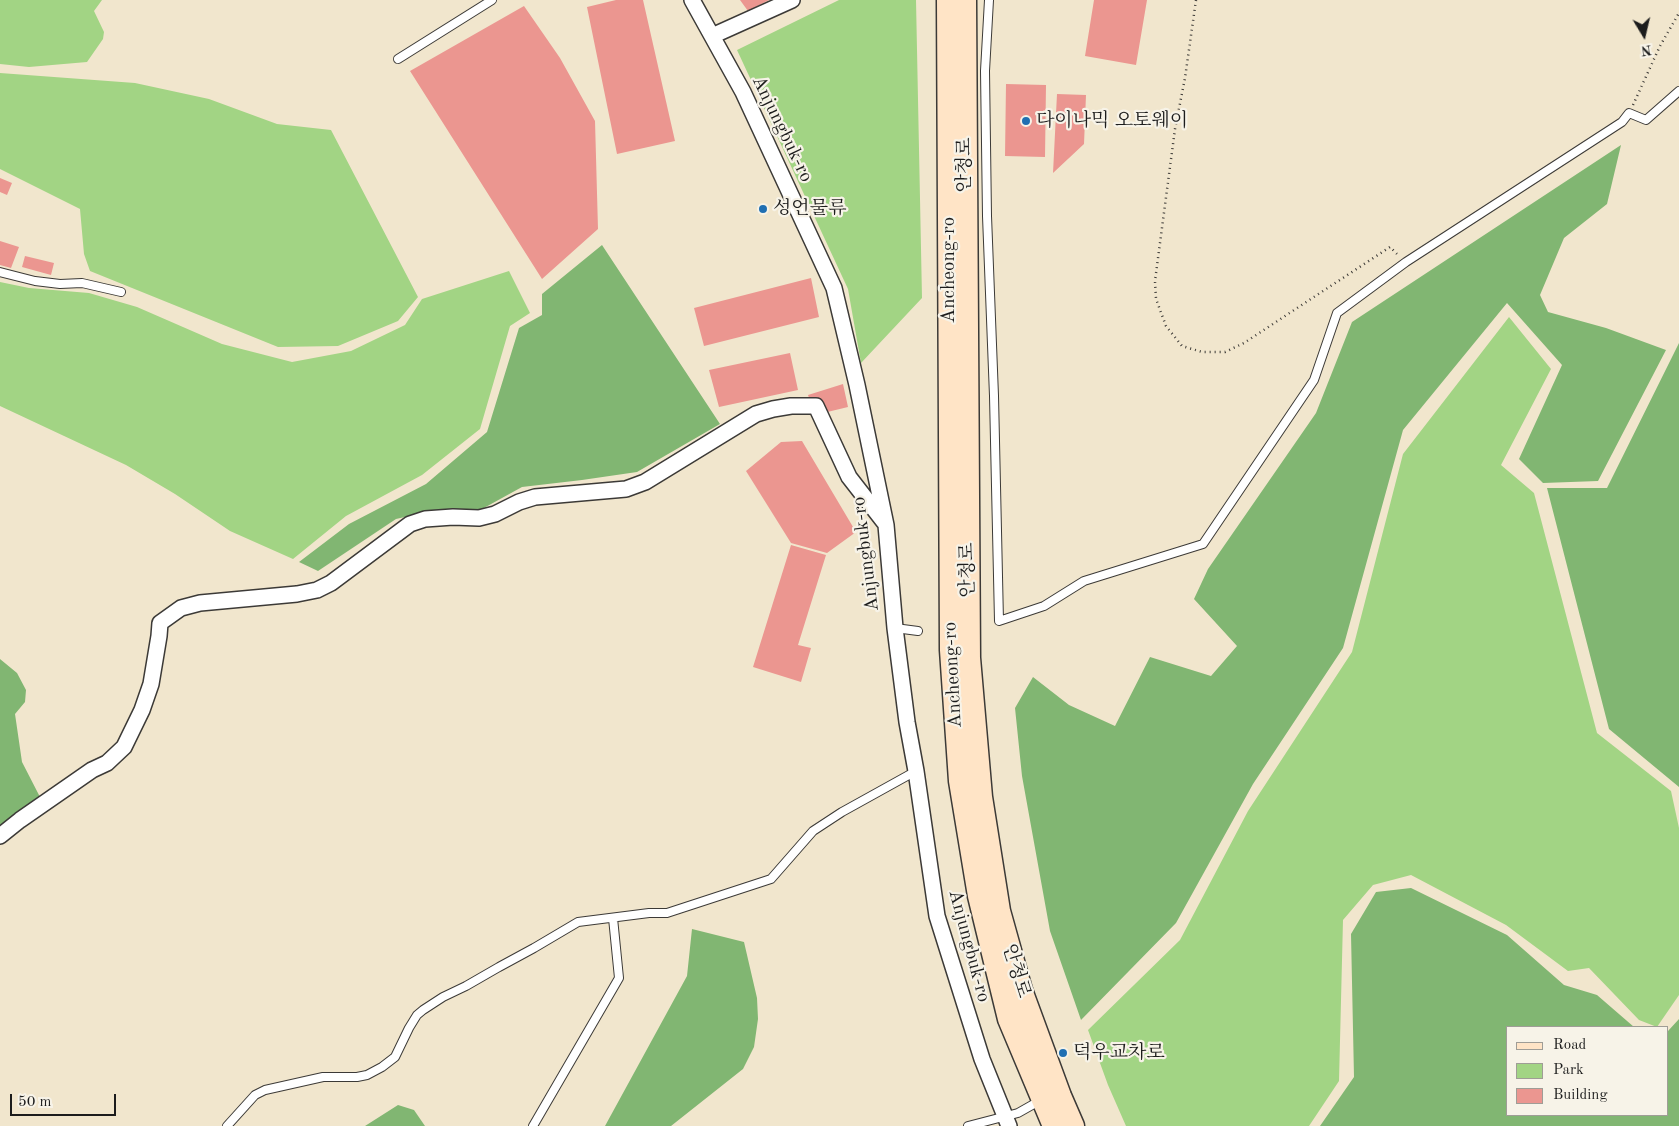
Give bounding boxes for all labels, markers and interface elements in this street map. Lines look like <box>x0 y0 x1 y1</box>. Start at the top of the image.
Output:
north arrow <box>1619 10 1669 60</box>
text: N <box>1640 42 1653 58</box>
street label: Anjungbuk-ro <box>746 72 818 186</box>
place label: 다이나믹 오토웨이 <box>1036 110 1188 132</box>
marker: 다이나믹 오토웨이 <box>1020 115 1032 127</box>
street label: 안청로 <box>954 137 976 193</box>
place label: 성언물류 <box>773 198 846 220</box>
marker: 성언물류 <box>757 203 769 215</box>
street label: Ancheong-ro <box>938 217 960 323</box>
street label: Anjungbuk-ro <box>848 495 884 613</box>
street label: 안청로 <box>956 542 980 598</box>
street label: Ancheong-ro <box>939 621 967 729</box>
street label: Anjungbuk-ro <box>943 887 995 1005</box>
street label: 안청로 <box>997 941 1035 1001</box>
legend <box>1506 1026 1669 1116</box>
text: Road <box>1553 1038 1586 1053</box>
place label: 덕우교차로 <box>1073 1042 1165 1064</box>
marker: 덕우교차로 <box>1057 1047 1069 1059</box>
text: Park <box>1553 1063 1584 1078</box>
scale bar <box>12 1084 119 1116</box>
text: Building <box>1553 1088 1608 1103</box>
text: 50 m <box>18 1095 52 1110</box>

